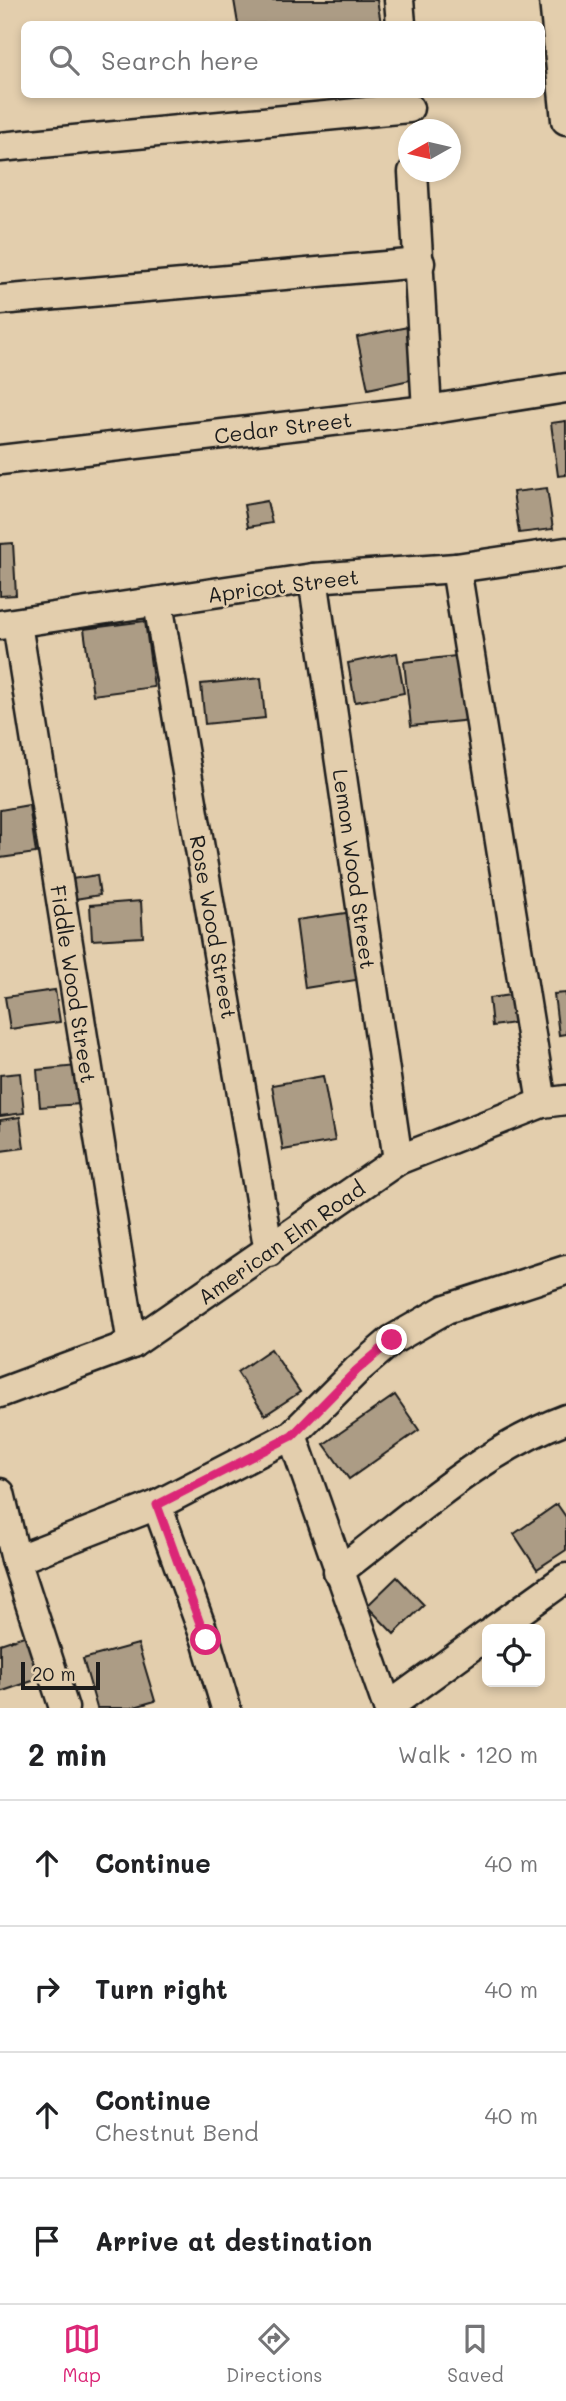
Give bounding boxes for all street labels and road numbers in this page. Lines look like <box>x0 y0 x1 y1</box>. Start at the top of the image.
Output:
street label: Cedar Street <box>213 405 353 449</box>
street label: Apricot Street <box>206 562 360 608</box>
street label: Lemon Wood Street <box>328 767 382 971</box>
street label: Rose Wood Street <box>185 833 243 1021</box>
street label: Fiddle Wood Street <box>45 883 103 1085</box>
street label: American Elm Road <box>192 1174 370 1310</box>

